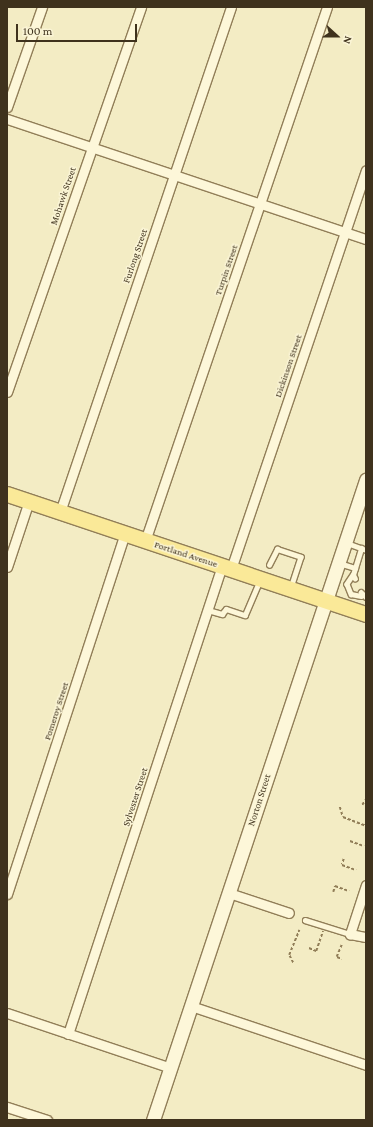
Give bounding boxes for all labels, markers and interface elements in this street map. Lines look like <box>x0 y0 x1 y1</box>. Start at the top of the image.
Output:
scale bar <box>18 16 139 42</box>
north arrow <box>317 16 357 56</box>
text: 100 m <box>23 24 52 38</box>
text: N <box>341 35 355 46</box>
street label: Mohawk Street <box>47 165 79 227</box>
street label: Furlong Street <box>120 227 150 285</box>
street label: Turpin Street <box>212 243 240 297</box>
street label: Dickinson Street <box>272 333 304 399</box>
street label: Portland Avenue <box>153 538 219 570</box>
street label: Pomeroy Street <box>41 680 71 742</box>
street label: Sylvester Street <box>120 766 150 828</box>
street label: Norton Street <box>245 773 273 827</box>

